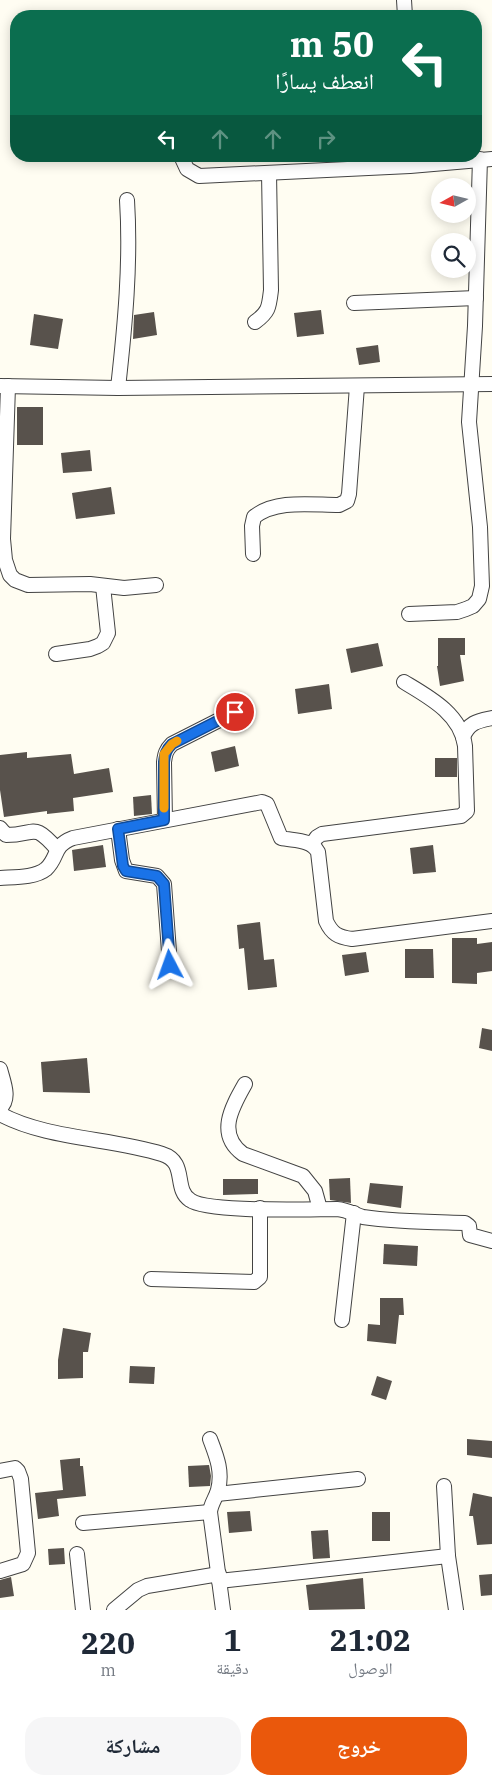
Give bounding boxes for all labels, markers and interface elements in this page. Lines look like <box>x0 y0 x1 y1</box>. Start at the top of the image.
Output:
text: 50 m <box>290 21 374 67</box>
icon: left <box>392 30 457 95</box>
text: انعطف يسارًا <box>275 66 374 95</box>
icon: left <box>153 125 181 153</box>
icon: ahead <box>206 125 234 153</box>
icon: ahead <box>259 125 287 153</box>
icon: right <box>312 125 340 153</box>
north arrow <box>431 178 476 222</box>
map controls <box>431 178 476 278</box>
button: search <box>431 233 476 278</box>
pin <box>214 691 256 733</box>
icon: arrive <box>221 698 249 726</box>
position arrow <box>143 938 195 990</box>
text: 1 <box>223 1620 241 1659</box>
text: 21:02 <box>330 1620 411 1659</box>
text: 220 <box>81 1623 135 1662</box>
text: دقيقة <box>216 1658 249 1678</box>
text: الوصول <box>348 1658 393 1678</box>
text: m <box>100 1660 116 1680</box>
button: مشاركة <box>25 1717 241 1775</box>
button: خروج <box>251 1717 467 1775</box>

